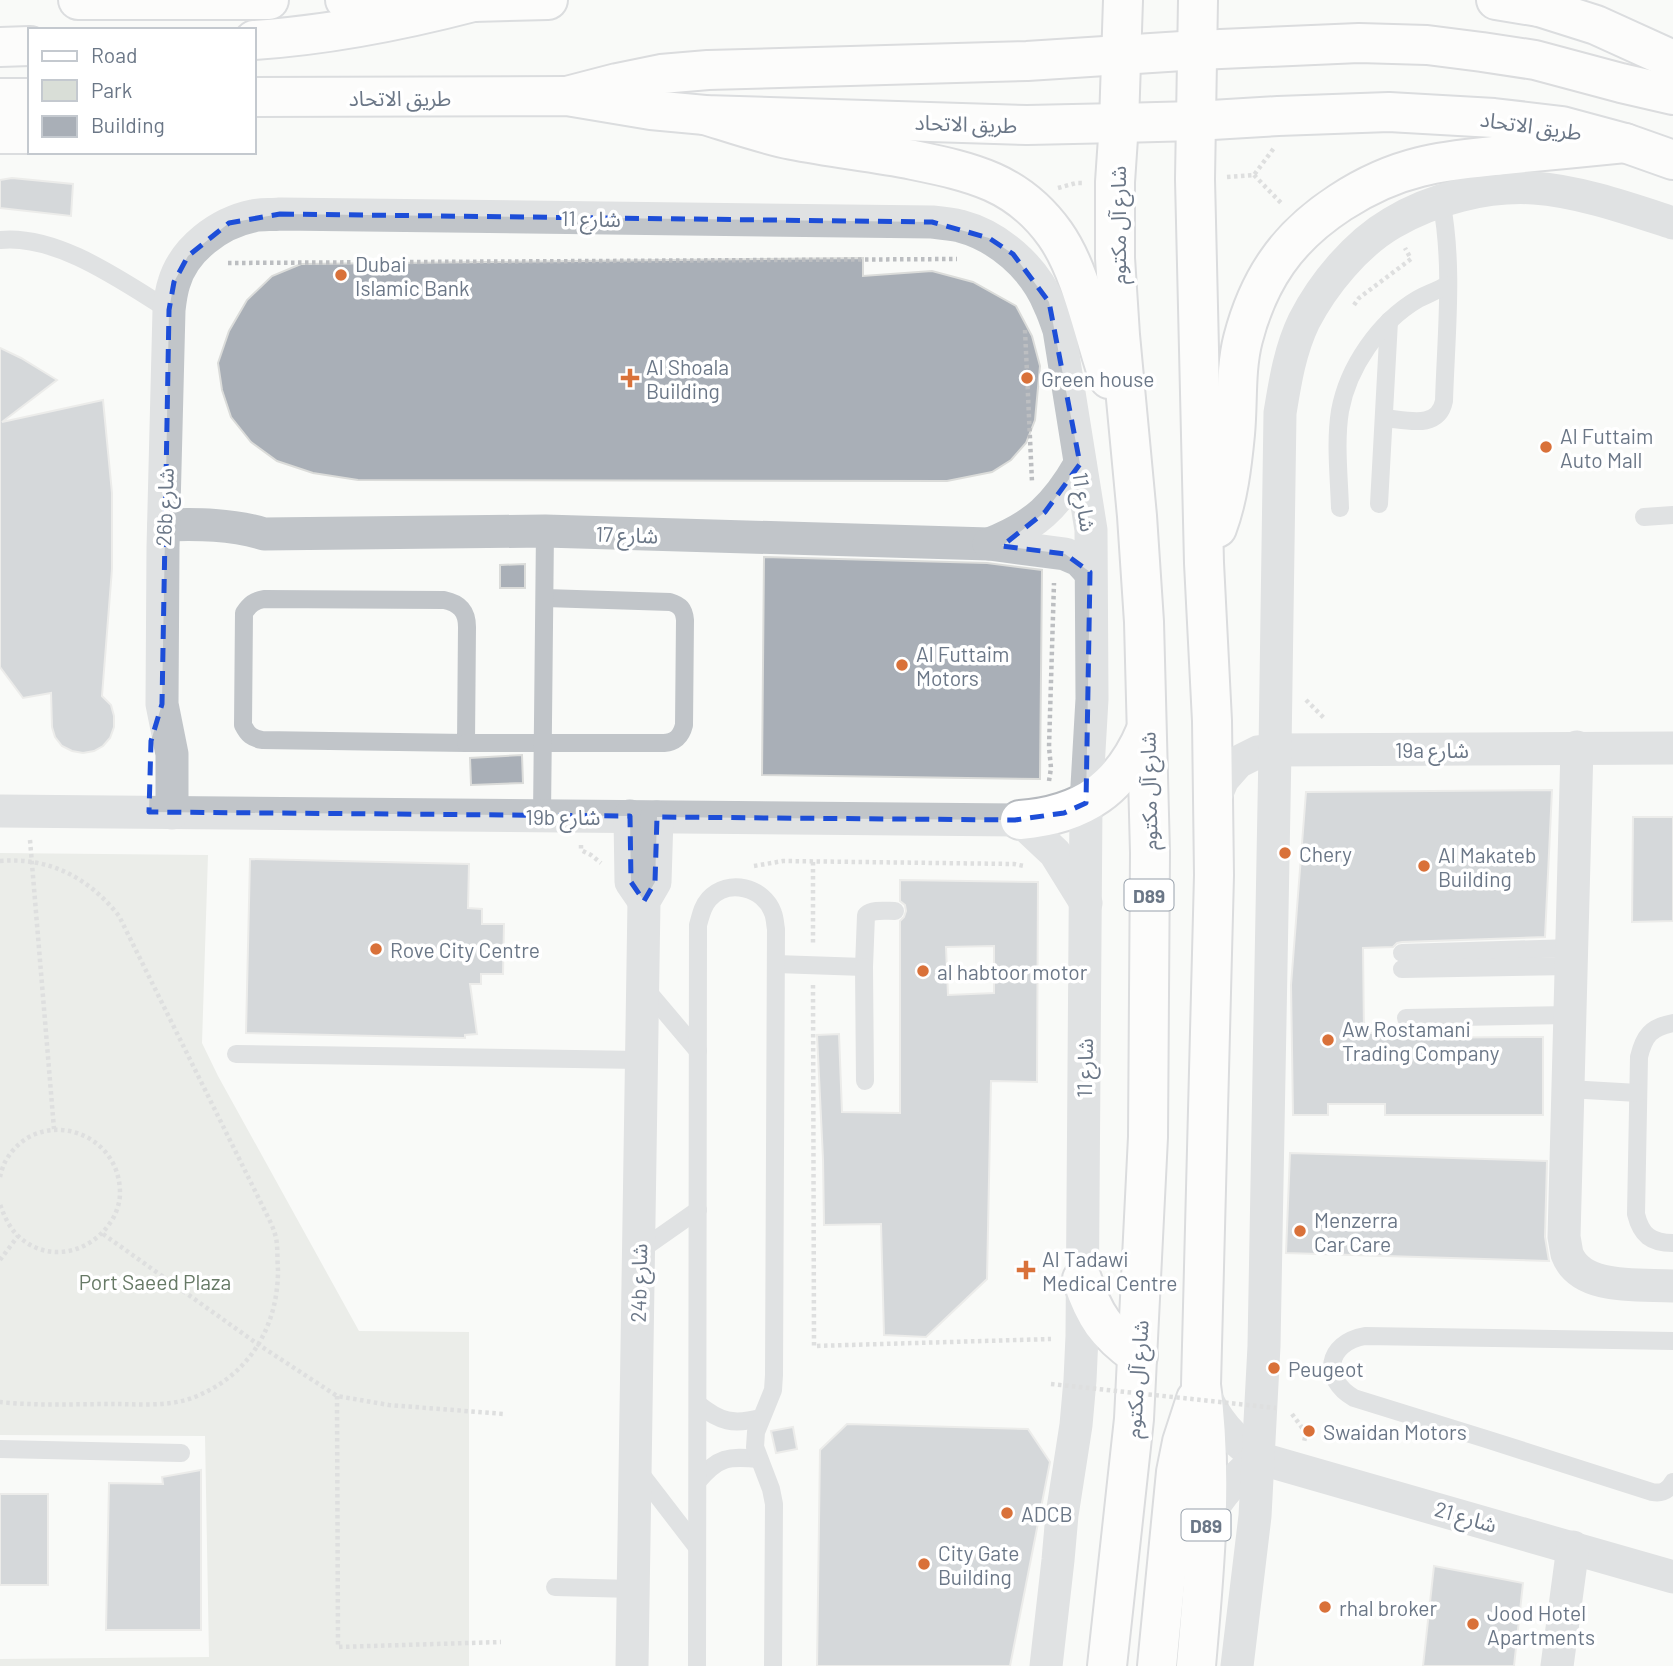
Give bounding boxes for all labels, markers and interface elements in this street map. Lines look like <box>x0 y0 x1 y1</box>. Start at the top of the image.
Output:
legend <box>28 28 256 154</box>
text: Road <box>91 42 137 67</box>
text: Park <box>91 77 132 102</box>
street label: طريق الاتحاد <box>349 85 451 112</box>
street label: طريق الاتحاد <box>1478 105 1583 146</box>
street label: طريق الاتحاد <box>914 109 1018 139</box>
text: Building <box>91 112 165 137</box>
street label: شارع آل مكتوم <box>1105 166 1135 284</box>
street label: شارع 11 <box>561 205 621 235</box>
place label: Dubai Islamic Bank <box>355 251 470 300</box>
marker: Dubai Islamic Bank <box>333 267 349 283</box>
place label: Al Shoala Building <box>646 354 729 403</box>
place label: Green house <box>1041 366 1154 391</box>
marker: Al Shoala Building <box>620 368 640 388</box>
marker: Green house <box>1019 370 1035 386</box>
place label: Al Futtaim Auto Mall <box>1560 423 1653 472</box>
marker: Al Futtaim Auto Mall <box>1538 439 1554 455</box>
street label: 26b شارع <box>150 467 182 547</box>
street label: شارع 11 <box>1064 471 1102 534</box>
street label: شارع 17 <box>595 520 659 552</box>
place label: Al Futtaim Motors <box>916 641 1009 690</box>
marker: Al Futtaim Motors <box>894 657 910 673</box>
street label: شارع آل مكتوم <box>1134 731 1167 850</box>
street label: 19a شارع <box>1395 737 1469 766</box>
street label: 19b شارع <box>526 804 600 833</box>
place label: Chery <box>1299 841 1352 866</box>
place label: Al Makateb Building <box>1438 842 1537 891</box>
marker: Chery <box>1277 845 1293 861</box>
marker: Al Makateb Building <box>1416 858 1432 874</box>
road number: D89 <box>1124 880 1174 911</box>
place label: Rove City Centre <box>390 937 540 962</box>
marker: Rove City Centre <box>368 941 384 957</box>
place label: al habtoor motor <box>937 959 1088 984</box>
marker: al habtoor motor <box>915 963 931 979</box>
place label: Aw Rostamani Trading Company <box>1342 1016 1500 1065</box>
marker: Aw Rostamani Trading Company <box>1320 1032 1336 1048</box>
street label: شارع 11 <box>1071 1038 1101 1098</box>
place label: Menzerra Car Care <box>1314 1207 1398 1256</box>
marker: Menzerra Car Care <box>1292 1223 1308 1239</box>
street label: 24b شارع <box>625 1243 655 1323</box>
place label: Al Tadawi Medical Centre <box>1042 1246 1177 1295</box>
marker: Al Tadawi Medical Centre <box>1016 1260 1036 1280</box>
park label: Port Saeed Plaza <box>79 1269 231 1294</box>
street label: شارع آل مكتوم <box>1119 1319 1158 1439</box>
place label: Peugeot <box>1288 1356 1364 1381</box>
marker: Peugeot <box>1266 1360 1282 1376</box>
place label: Swaidan Motors <box>1323 1419 1467 1444</box>
marker: Swaidan Motors <box>1301 1423 1317 1439</box>
street label: شارع 21 <box>1431 1495 1500 1541</box>
place label: ADCB <box>1021 1501 1073 1526</box>
marker: ADCB <box>999 1505 1015 1521</box>
road number: D89 <box>1182 1510 1230 1540</box>
place label: City Gate Building <box>938 1540 1020 1589</box>
marker: City Gate Building <box>916 1556 932 1572</box>
place label: rhal broker <box>1339 1595 1437 1620</box>
marker: rhal broker <box>1317 1599 1333 1615</box>
place label: Jood Hotel Apartments <box>1487 1600 1595 1649</box>
marker: Jood Hotel Apartments <box>1465 1616 1481 1632</box>

